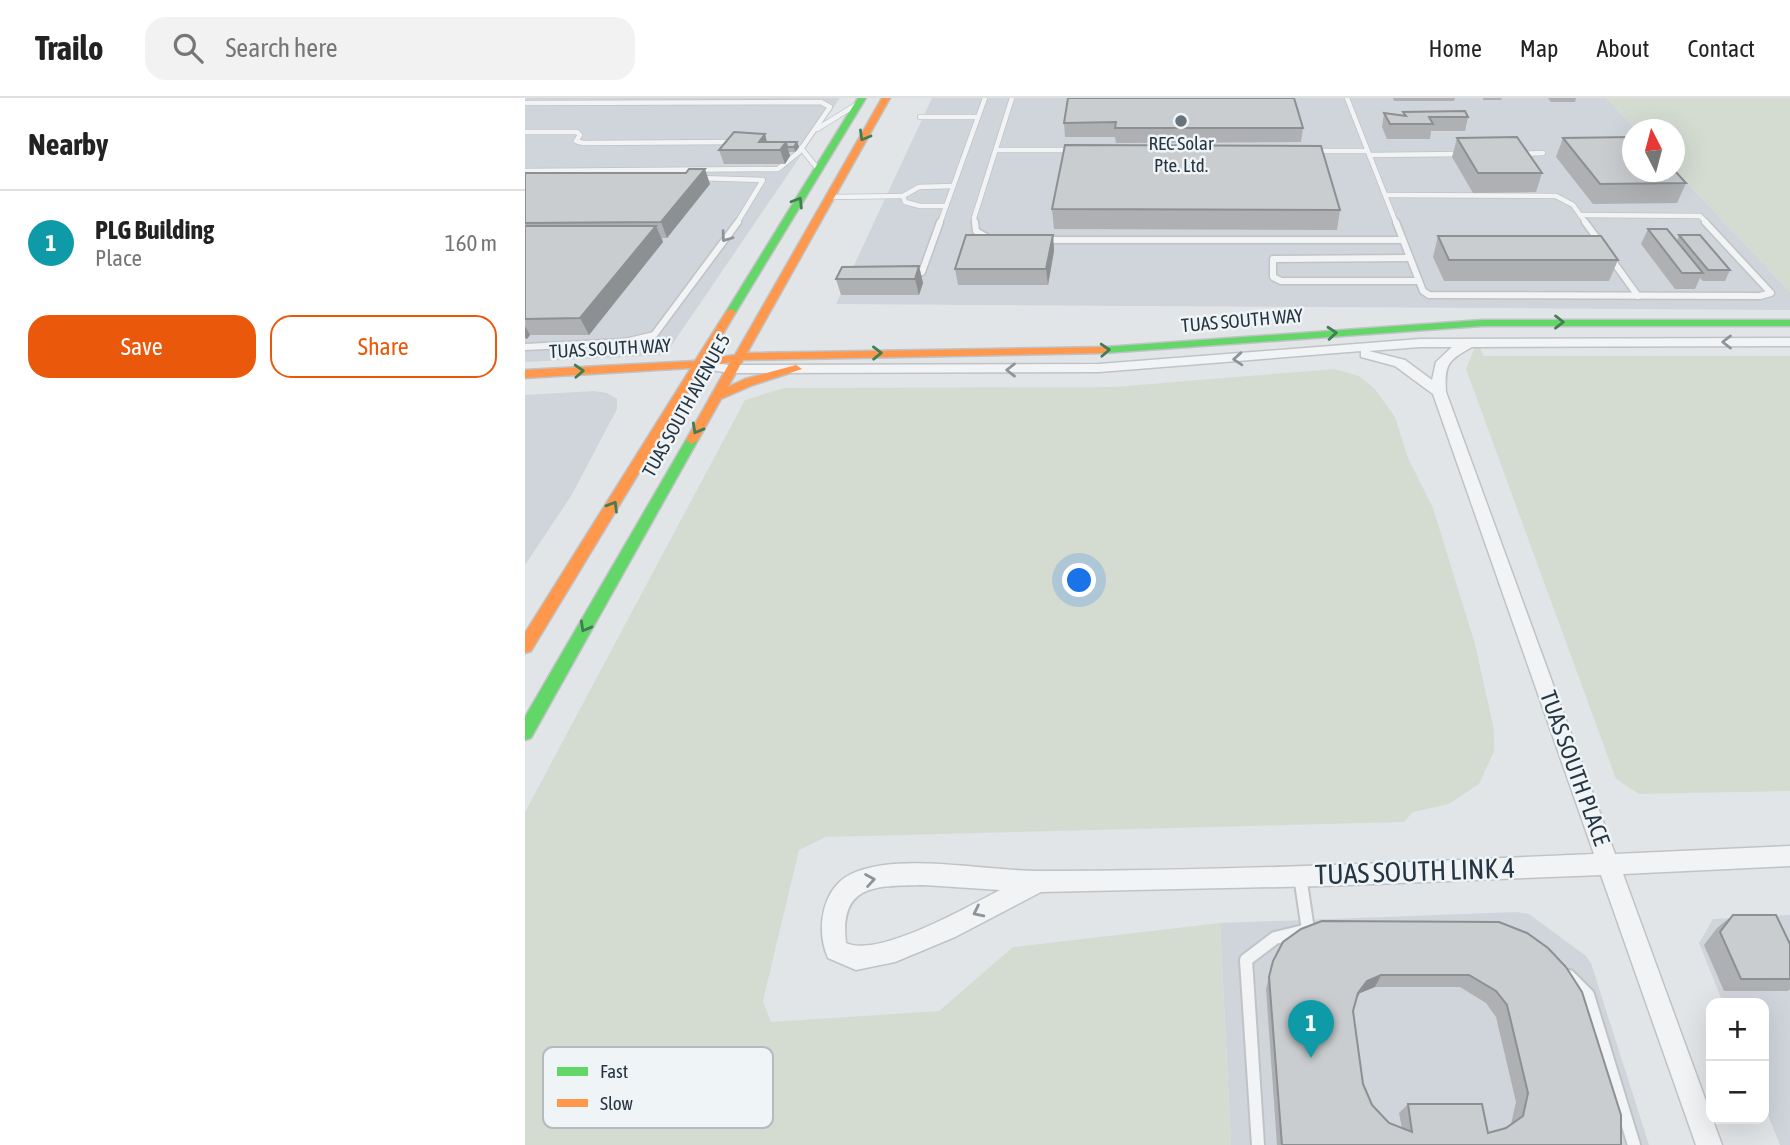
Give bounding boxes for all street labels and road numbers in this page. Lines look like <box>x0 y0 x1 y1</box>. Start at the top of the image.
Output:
street label: TUAS SOUTH WAY <box>1180 304 1304 336</box>
street label: TUAS SOUTH AVENUE 5 <box>638 330 734 480</box>
street label: TUAS SOUTH WAY <box>549 334 672 362</box>
street label: TUAS SOUTH PLACE <box>1535 687 1615 849</box>
street label: TUAS SOUTH LINK 4 <box>1314 852 1516 890</box>

